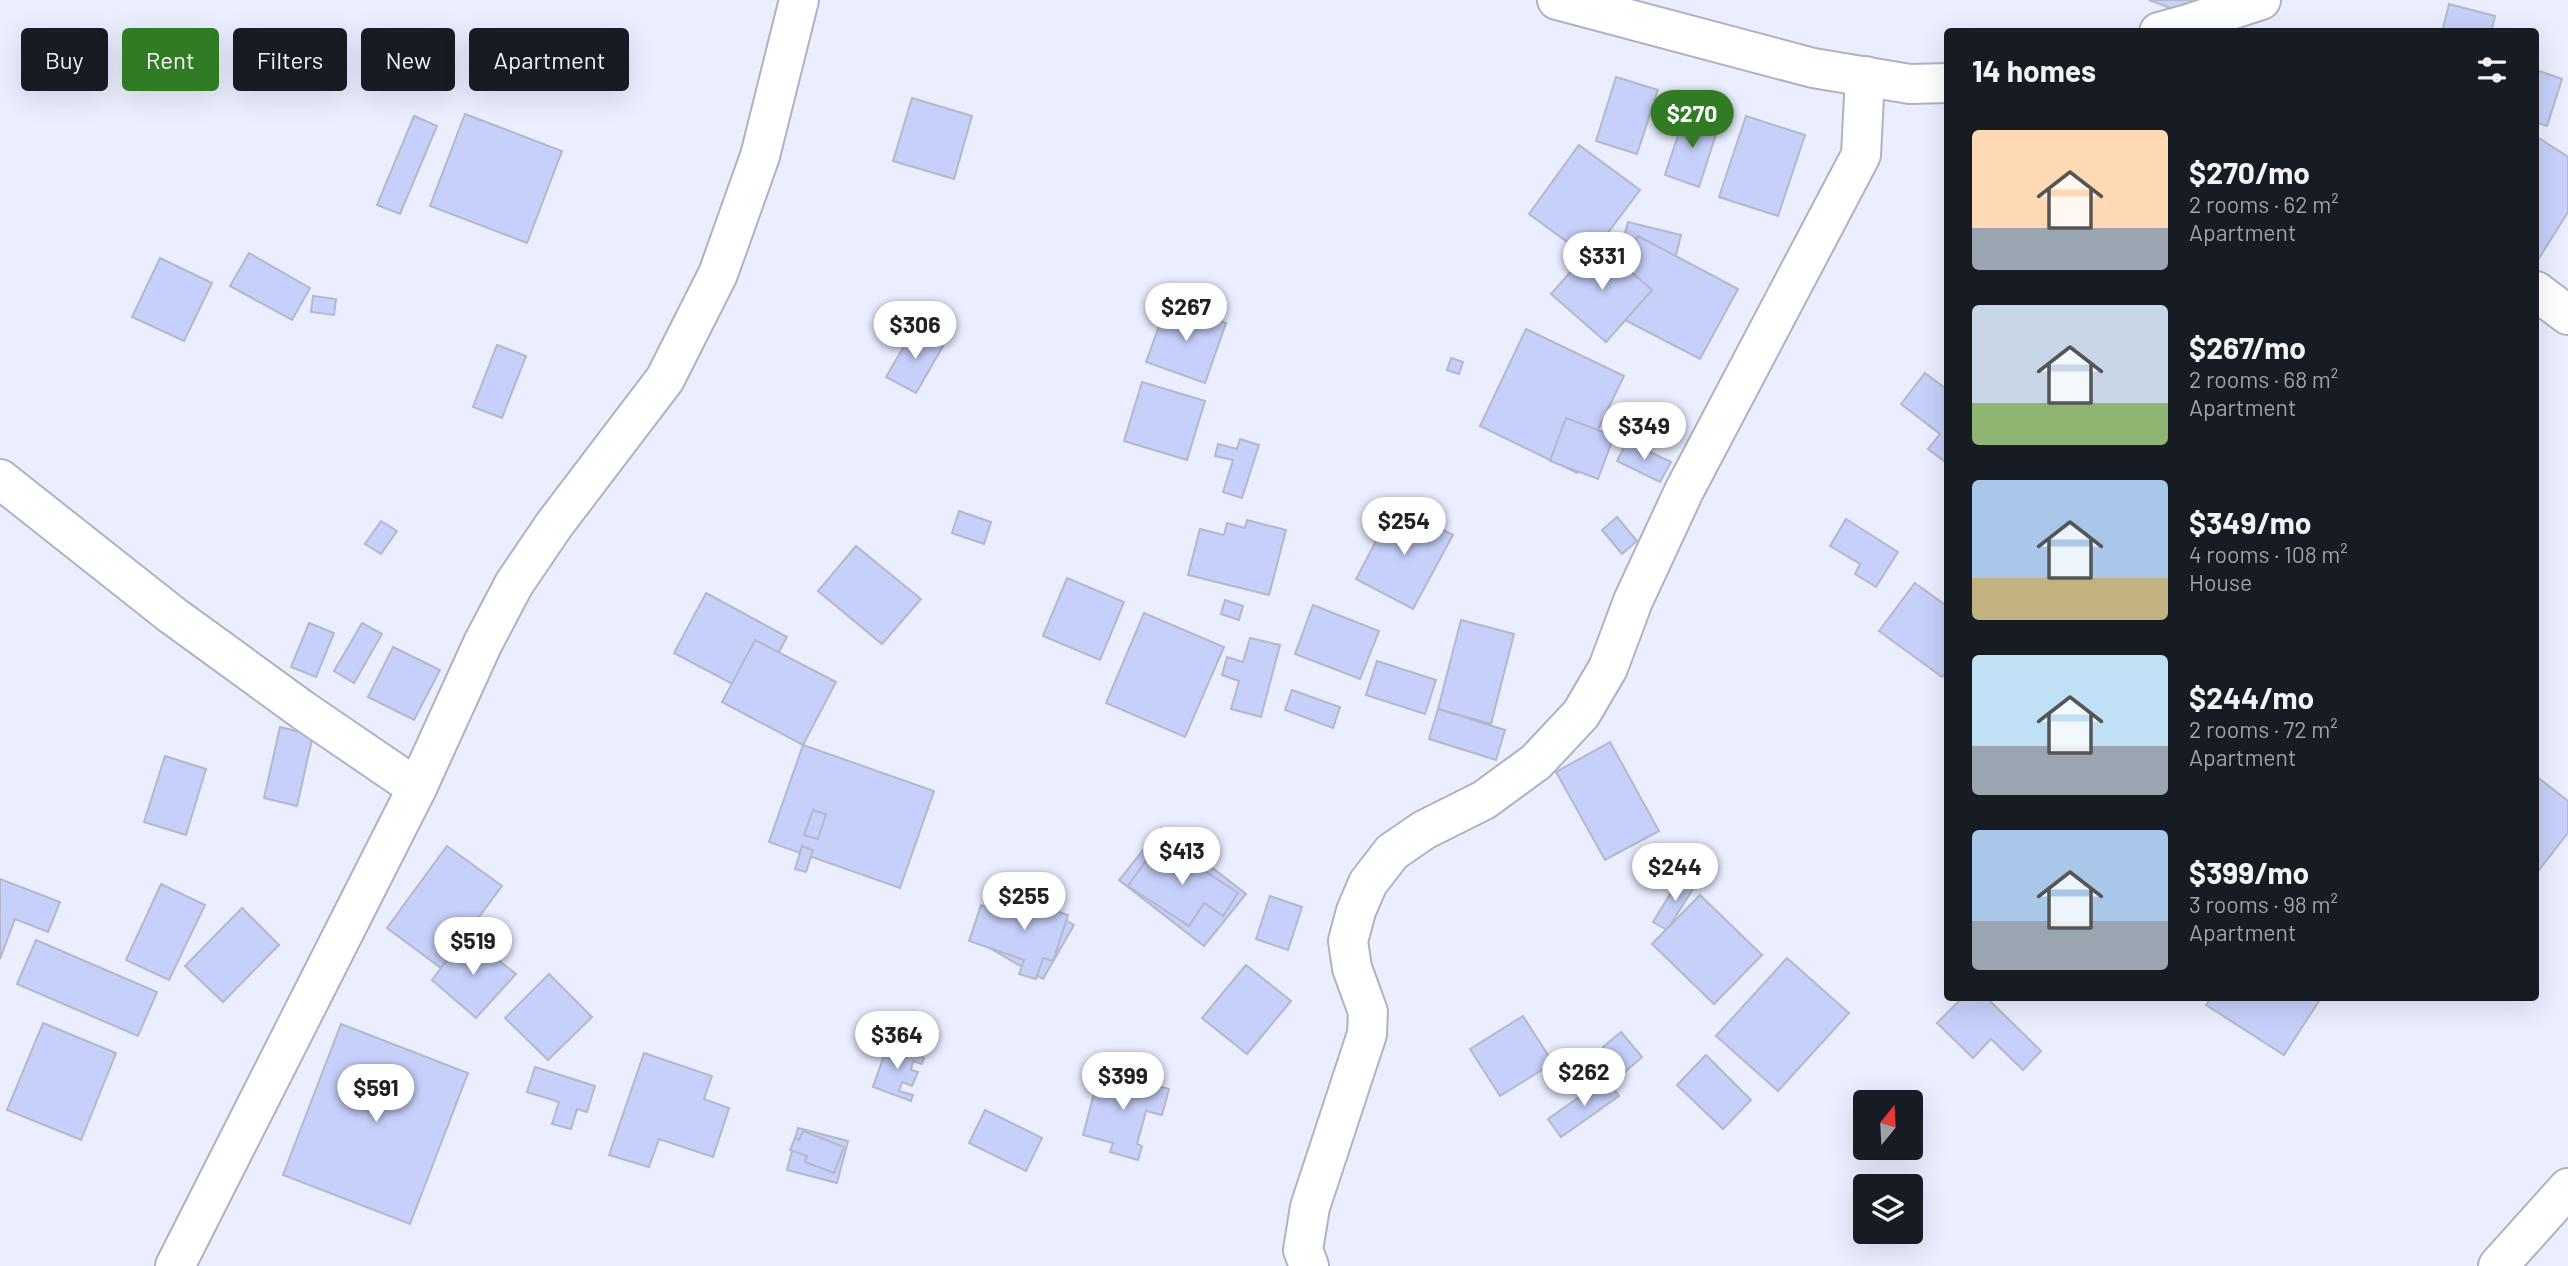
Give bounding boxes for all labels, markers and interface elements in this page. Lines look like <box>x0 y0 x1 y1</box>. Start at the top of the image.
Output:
chip: Buy <box>21 28 108 91</box>
chip: Rent <box>122 28 219 91</box>
chip: Filters <box>233 28 347 91</box>
chip: New <box>361 28 455 91</box>
chip: Apartment <box>469 28 629 91</box>
icon: filters <box>2473 51 2511 89</box>
text: 14 homes <box>1972 52 2096 88</box>
pin: $270 <box>1651 90 1733 150</box>
text: $270 <box>1667 99 1717 127</box>
text: $270/mo <box>2189 154 2310 190</box>
icon: home <box>2028 158 2112 242</box>
text: 2 rooms · 62 m² <box>2189 190 2339 218</box>
text: Apartment <box>2189 218 2296 246</box>
pin: $331 <box>1561 232 1643 292</box>
text: $331 <box>1579 241 1625 269</box>
pin: $267 <box>1145 284 1227 343</box>
text: $267 <box>1161 292 1211 320</box>
pin: $306 <box>874 302 956 361</box>
text: $306 <box>889 310 941 338</box>
text: $267/mo <box>2189 329 2306 365</box>
icon: home <box>2028 333 2112 417</box>
text: 2 rooms · 68 m² <box>2189 365 2338 393</box>
text: Apartment <box>2189 393 2296 421</box>
pin: $349 <box>1603 402 1685 462</box>
text: $349 <box>1618 411 1670 439</box>
pin: $254 <box>1363 498 1445 557</box>
text: $349/mo <box>2189 504 2311 540</box>
text: $254 <box>1378 506 1430 534</box>
icon: home <box>2028 508 2112 592</box>
text: 4 rooms · 108 m² <box>2189 540 2348 568</box>
text: House <box>2189 568 2252 596</box>
text: $244/mo <box>2189 679 2314 715</box>
icon: home <box>2028 683 2112 767</box>
text: 2 rooms · 72 m² <box>2189 715 2338 743</box>
text: Apartment <box>2189 743 2296 771</box>
pin: $413 <box>1141 828 1223 887</box>
text: $413 <box>1159 836 1205 864</box>
pin: $244 <box>1634 844 1716 903</box>
text: $244 <box>1648 852 1702 880</box>
text: $399/mo <box>2189 854 2309 890</box>
icon: home <box>2028 858 2112 942</box>
pin: $255 <box>983 872 1065 932</box>
text: $255 <box>999 881 1049 909</box>
text: 3 rooms · 98 m² <box>2189 890 2338 918</box>
pin: $519 <box>432 918 514 977</box>
text: Apartment <box>2189 918 2296 946</box>
text: $519 <box>450 926 496 954</box>
pin: $364 <box>856 1012 938 1071</box>
text: $364 <box>871 1020 923 1048</box>
pin: $262 <box>1543 1048 1625 1108</box>
pin: $399 <box>1082 1052 1164 1112</box>
text: $262 <box>1558 1057 1610 1085</box>
text: $399 <box>1098 1061 1148 1089</box>
pin: $591 <box>335 1064 417 1124</box>
text: $591 <box>353 1073 399 1101</box>
north arrow <box>1853 1090 1923 1160</box>
map controls <box>1853 1090 1923 1244</box>
button: layers <box>1853 1174 1923 1244</box>

